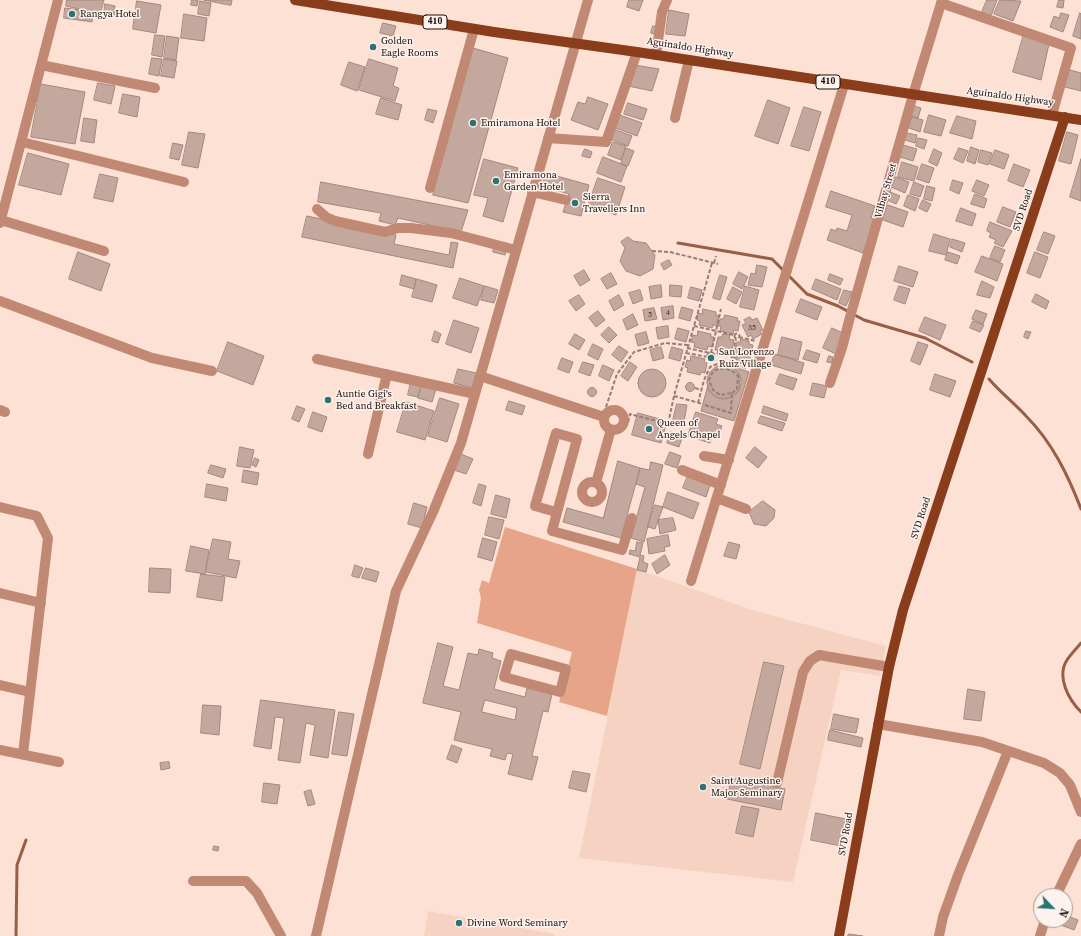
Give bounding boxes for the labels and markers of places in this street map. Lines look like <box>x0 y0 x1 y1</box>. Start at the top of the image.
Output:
place label: Rangya Hotel <box>80 8 140 20</box>
marker: Rangya Hotel <box>67 9 77 19</box>
place label: Golden Eagle Rooms <box>381 35 438 58</box>
marker: Golden Eagle Rooms <box>368 42 378 52</box>
place label: Emiramona Hotel <box>481 117 560 129</box>
marker: Emiramona Hotel <box>468 118 478 128</box>
place label: Emiramona Garden Hotel <box>504 169 563 192</box>
marker: Emiramona Garden Hotel <box>491 176 501 186</box>
place label: Sierra Travellers Inn <box>583 191 645 214</box>
marker: Sierra Travellers Inn <box>570 198 580 208</box>
place label: San Lorenzo Ruiz Village <box>719 346 774 370</box>
marker: San Lorenzo Ruiz Village <box>706 353 716 363</box>
place label: Auntie Gigi's Bed and Breakfast <box>336 388 417 412</box>
marker: Auntie Gigi's Bed and Breakfast <box>323 395 333 405</box>
place label: Queen of Angels Chapel <box>657 417 720 440</box>
marker: Queen of Angels Chapel <box>644 424 654 434</box>
place label: Saint Augustine Major Seminary <box>711 775 782 798</box>
marker: Saint Augustine Major Seminary <box>698 782 708 792</box>
place label: Divine Word Seminary <box>467 917 568 929</box>
marker: Divine Word Seminary <box>454 918 464 928</box>

